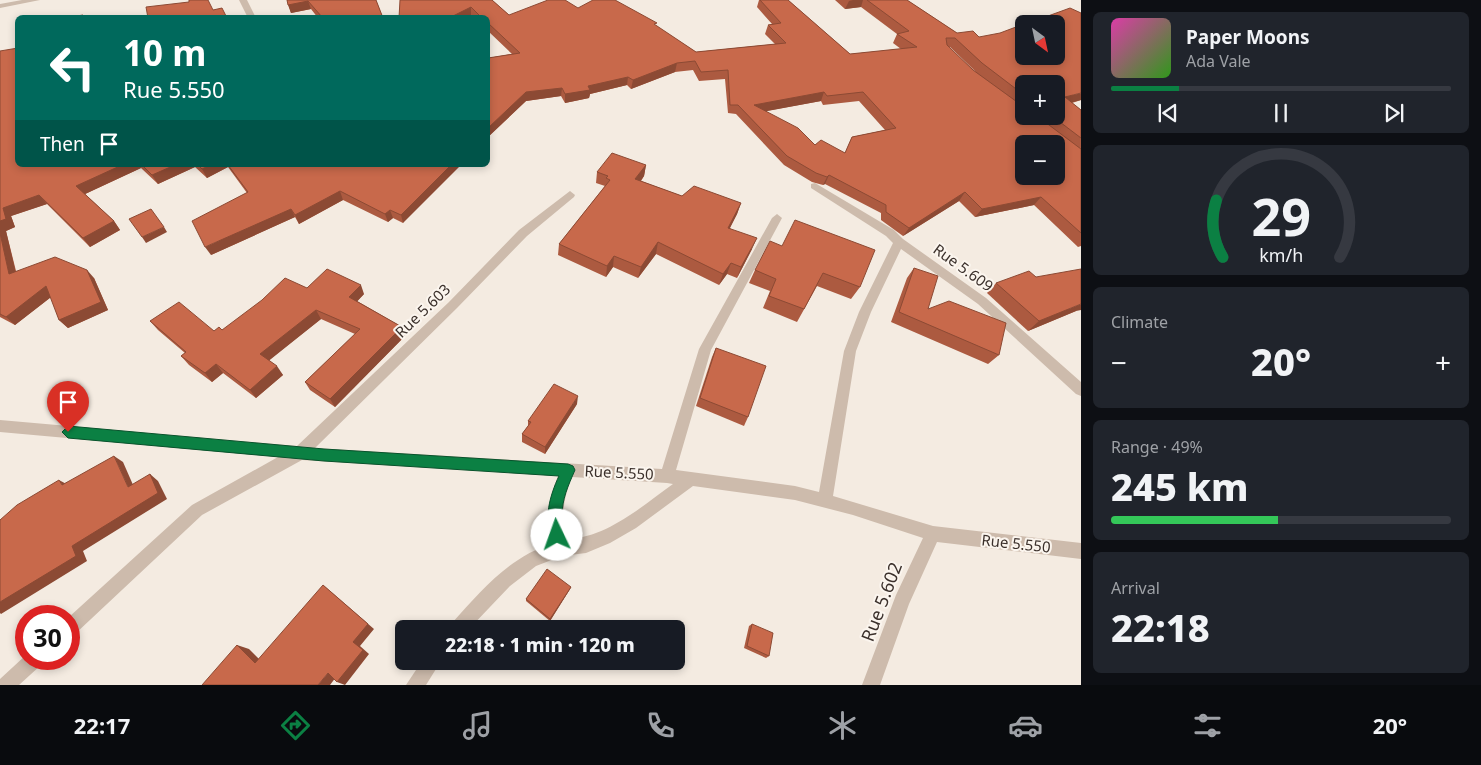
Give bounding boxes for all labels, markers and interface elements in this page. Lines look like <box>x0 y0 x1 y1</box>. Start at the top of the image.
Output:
north arrow <box>1015 15 1065 65</box>
map controls <box>1015 15 1065 185</box>
text: Paper Moons <box>1186 24 1310 50</box>
text: 10 m <box>123 29 206 76</box>
icon: left <box>40 35 105 100</box>
text: Ada Vale <box>1186 50 1251 72</box>
text: Rue 5.550 <box>123 74 225 104</box>
button: + <box>1015 75 1065 125</box>
icon: previous <box>1154 99 1182 127</box>
icon: pause <box>1267 99 1295 127</box>
icon: next <box>1380 99 1408 127</box>
icon: arrive <box>95 130 123 158</box>
text: Then <box>40 131 85 157</box>
button: − <box>1015 135 1065 185</box>
text: 29 <box>1251 180 1311 251</box>
street label: Rue 5.609 <box>930 239 998 296</box>
text: km/h <box>1259 243 1303 267</box>
street label: Rue 5.603 <box>390 279 454 342</box>
text: Climate <box>1111 311 1168 333</box>
text: 20° <box>1251 335 1311 387</box>
text: − <box>1111 343 1127 381</box>
text: + <box>1435 343 1451 381</box>
pin <box>47 381 89 432</box>
icon: arrive <box>54 388 82 416</box>
text: Range · 49% <box>1111 436 1203 458</box>
street label: Rue 5.550 <box>584 460 654 484</box>
text: 245 km <box>1111 460 1249 512</box>
position arrow <box>530 508 582 560</box>
street label: Rue 5.550 <box>981 529 1052 557</box>
street label: Rue 5.602 <box>855 559 907 645</box>
text: Arrival <box>1111 577 1160 599</box>
text: 22:18 <box>1111 601 1210 653</box>
speed limit sign: 30 <box>15 605 80 670</box>
text: 22:18 · 1 min · 120 m <box>445 632 635 658</box>
icon: directions <box>278 708 313 743</box>
icon: music <box>460 708 495 743</box>
icon: phone <box>643 708 678 743</box>
icon: climate <box>825 708 860 743</box>
icon: car <box>1008 708 1043 743</box>
icon: filters <box>1190 708 1225 743</box>
text: 22:17 <box>74 710 130 740</box>
text: 20° <box>1373 710 1407 740</box>

